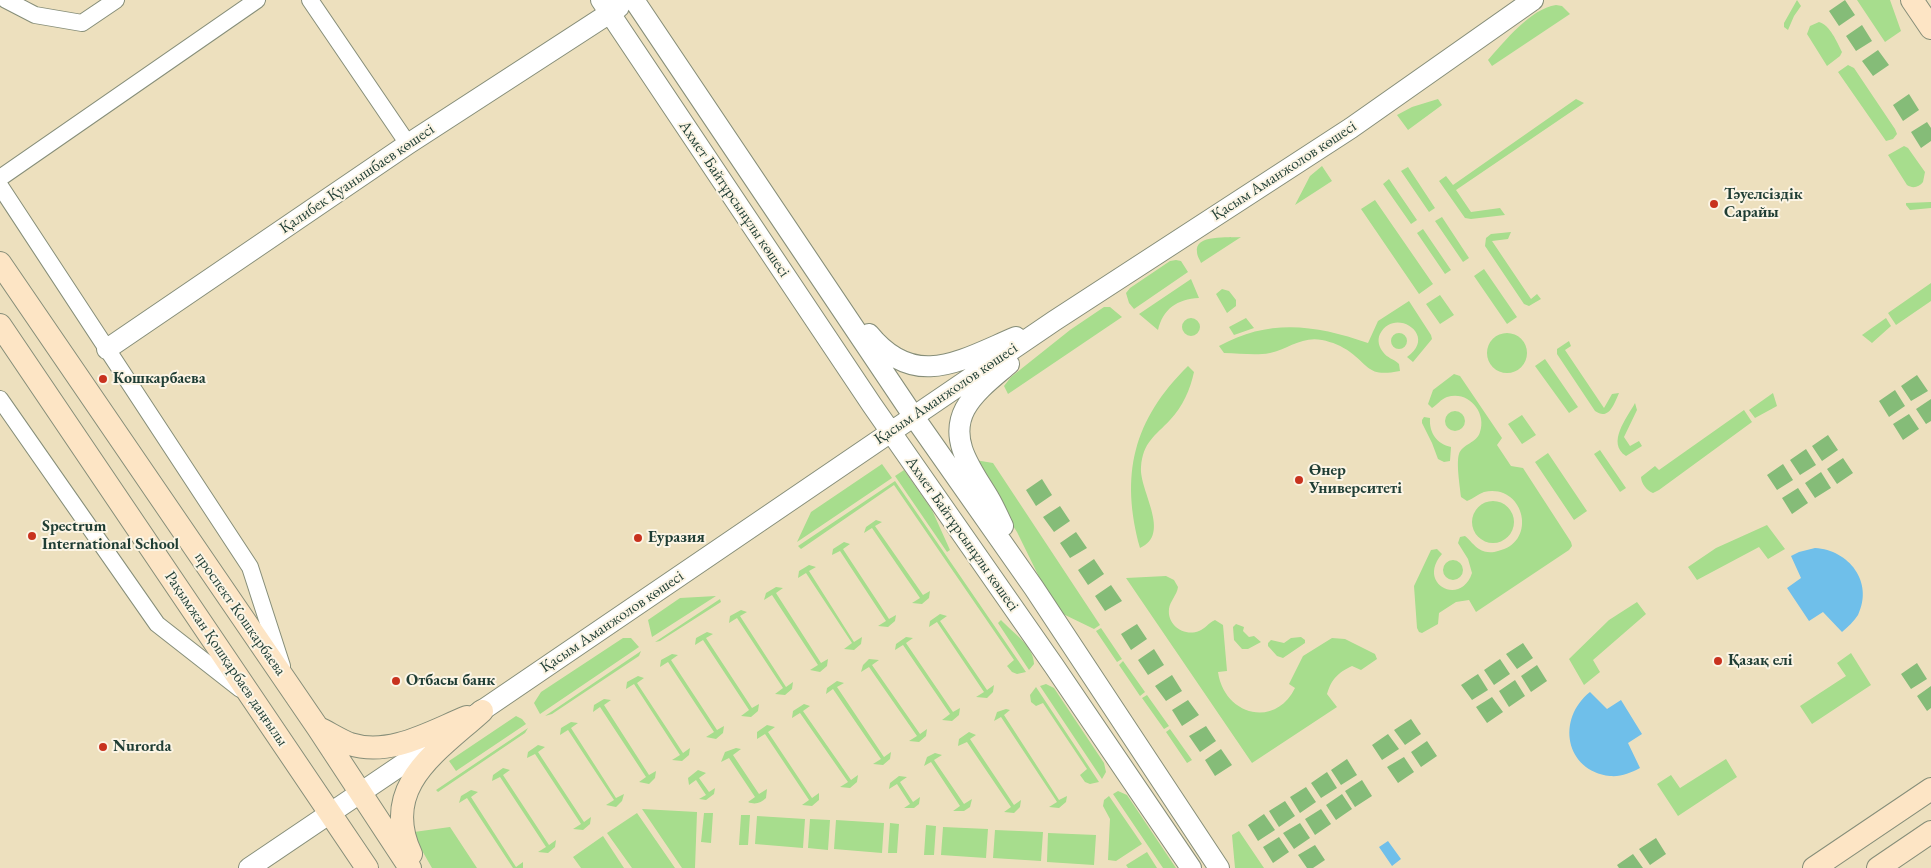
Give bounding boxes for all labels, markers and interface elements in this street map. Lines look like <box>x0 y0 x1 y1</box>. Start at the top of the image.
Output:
street label: Ахмет Байтұрсынұлы көшесі <box>674 117 794 281</box>
street label: Қасым Аманжолов көшесі <box>1208 117 1360 225</box>
street label: Қалибек Қуанышбаев көшесі <box>276 120 438 238</box>
place label: Тәуелсіздік Сарайы <box>1724 185 1802 223</box>
marker: Тәуелсіздік Сарайы <box>1708 198 1720 210</box>
street label: Қасым Аманжолов көшесі <box>871 339 1021 449</box>
place label: Кошкарбаева <box>113 369 206 389</box>
marker: Кошкарбаева <box>97 373 109 385</box>
street label: Ахмет Байтұрсынұлы көшесі <box>901 453 1023 615</box>
place label: Өнер Университеті <box>1309 461 1402 499</box>
marker: Өнер Университеті <box>1293 474 1305 486</box>
place label: Spectrum International School <box>42 517 179 555</box>
place label: Еуразия <box>648 528 705 548</box>
marker: Spectrum International School <box>26 530 38 542</box>
marker: Еуразия <box>632 532 644 544</box>
street label: проспект Кошкарбаева <box>190 548 290 680</box>
street label: Қасым Аманжолов көшесі <box>537 567 687 677</box>
street label: Рақымжан Қошқарбаев даңғылы <box>160 568 292 750</box>
place label: Қазақ елі <box>1728 651 1792 671</box>
marker: Қазақ елі <box>1712 655 1724 667</box>
place label: Отбасы банк <box>406 671 495 691</box>
marker: Отбасы банк <box>390 675 402 687</box>
place label: Nurorda <box>113 737 172 757</box>
marker: Nurorda <box>97 741 109 753</box>

